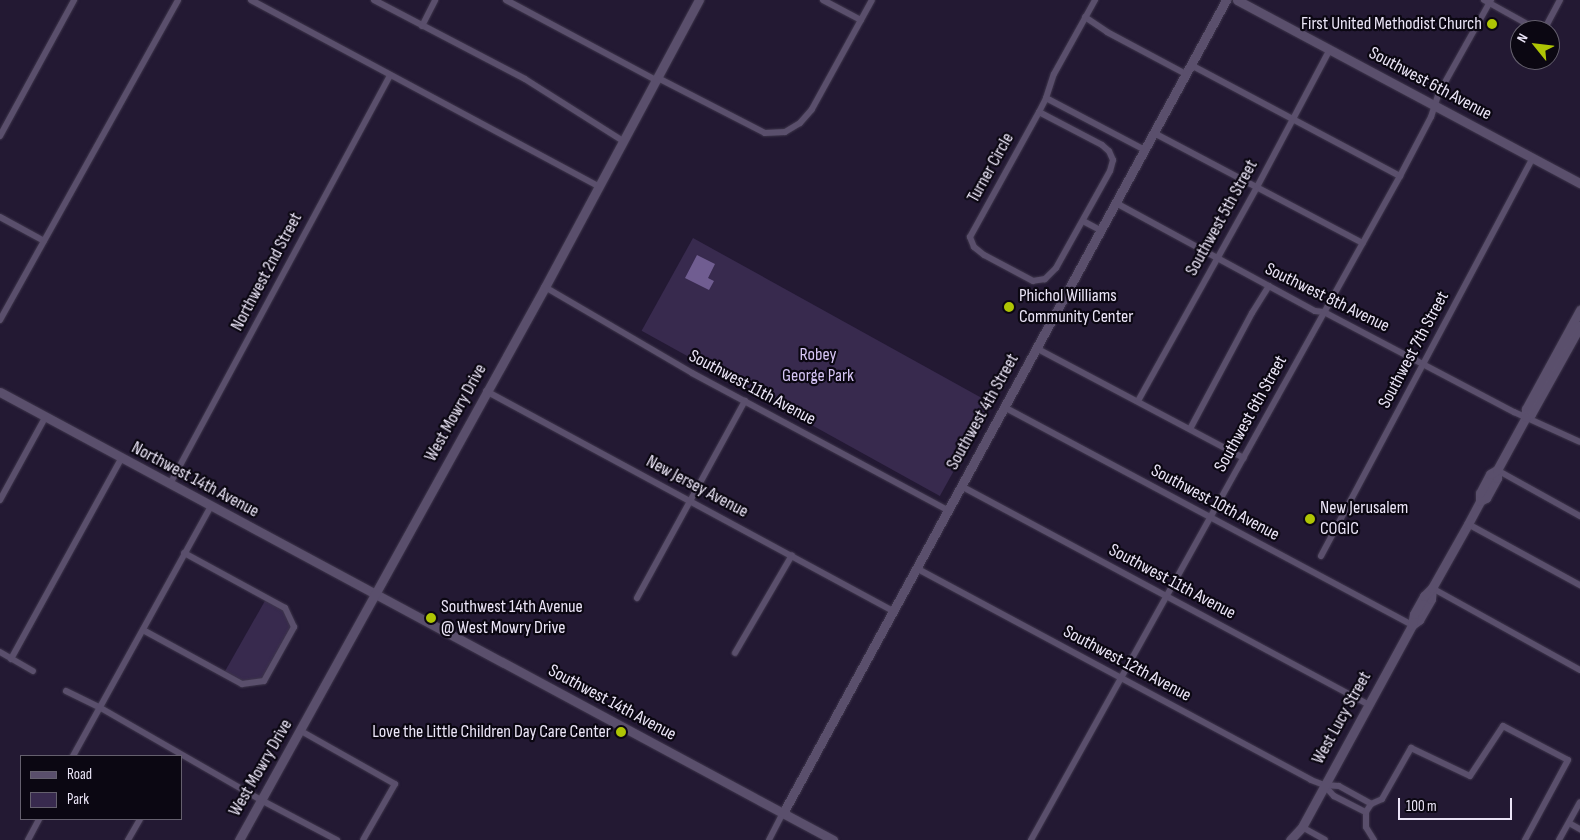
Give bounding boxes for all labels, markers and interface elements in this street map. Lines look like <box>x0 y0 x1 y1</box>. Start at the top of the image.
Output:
place label: First United Methodist Church <box>1301 13 1482 35</box>
marker: First United Methodist Church <box>1486 18 1498 30</box>
north arrow <box>1510 20 1560 70</box>
text: N <box>1513 31 1532 45</box>
street label: Southwest 6th Avenue <box>1365 43 1495 125</box>
street label: Turner Circle <box>963 129 1019 207</box>
street label: Southwest 5th Street <box>1181 156 1263 280</box>
street label: Northwest 2nd Street <box>227 209 307 335</box>
street label: Southwest 8th Avenue <box>1261 259 1393 337</box>
place label: Phichol Williams Community Center <box>1019 286 1133 328</box>
street label: Southwest 7th Street <box>1374 288 1454 412</box>
marker: Phichol Williams Community Center <box>1003 301 1015 313</box>
street label: Southwest 11th Avenue <box>685 345 819 431</box>
park label: Robey George Park <box>782 345 854 388</box>
street label: Southwest 4th Street <box>942 350 1024 474</box>
street label: Southwest 6th Street <box>1210 352 1292 476</box>
street label: West Mowry Drive <box>420 360 492 466</box>
street label: Northwest 14th Avenue <box>128 437 262 523</box>
street label: New Jersey Avenue <box>642 451 752 523</box>
street label: Southwest 10th Avenue <box>1147 460 1283 546</box>
place label: New Jerusalem COGIC <box>1320 498 1408 540</box>
marker: New Jerusalem COGIC <box>1304 513 1316 525</box>
street label: Southwest 11th Avenue <box>1105 539 1239 625</box>
place label: Southwest 14th Avenue @ West Mowry Drive <box>441 597 583 640</box>
marker: Southwest 14th Avenue @ West Mowry Drive <box>425 612 437 624</box>
street label: Southwest 12th Avenue <box>1059 621 1195 707</box>
street label: Southwest 14th Avenue <box>544 660 680 746</box>
street label: West Lucy Street <box>1308 668 1376 768</box>
street label: West Mowry Drive <box>225 716 297 820</box>
place label: Love the Little Children Day Care Center <box>372 721 611 743</box>
marker: Love the Little Children Day Care Center <box>615 726 627 738</box>
legend <box>20 755 182 820</box>
text: Road <box>67 765 92 784</box>
scale bar <box>1400 788 1514 820</box>
text: Park <box>67 790 89 809</box>
text: 100 m <box>1406 797 1437 816</box>

